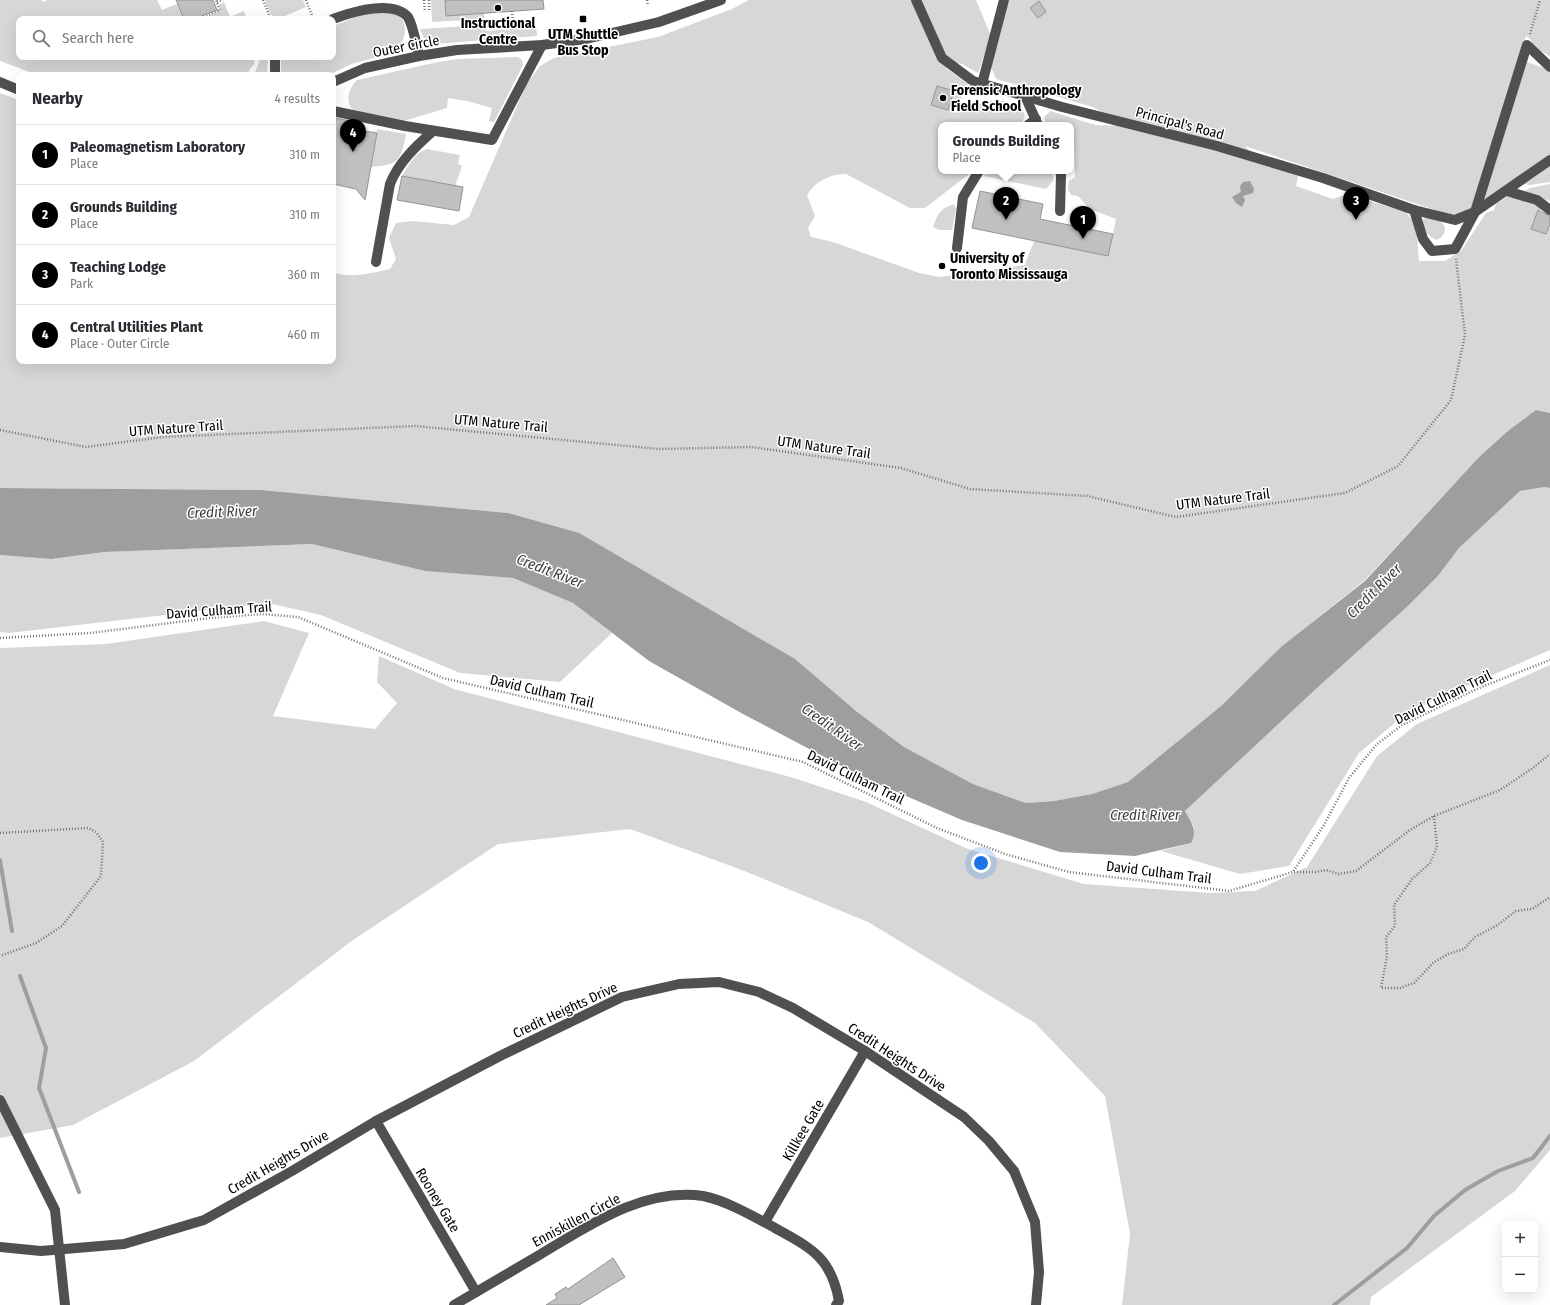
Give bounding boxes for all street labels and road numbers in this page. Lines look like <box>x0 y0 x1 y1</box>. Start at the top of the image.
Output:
street label: Outer Circle <box>371 32 441 61</box>
street label: Principal's Road <box>1134 104 1226 143</box>
street label: UTM Nature Trail <box>453 411 549 436</box>
street label: UTM Nature Trail <box>128 417 224 440</box>
street label: UTM Nature Trail <box>776 433 872 463</box>
street label: UTM Nature Trail <box>1175 485 1271 514</box>
street label: David Culham Trail <box>166 598 273 623</box>
street label: David Culham Trail <box>1392 666 1495 728</box>
street label: David Culham Trail <box>488 671 596 712</box>
street label: David Culham Trail <box>804 747 907 808</box>
street label: David Culham Trail <box>1105 858 1213 887</box>
street label: Credit Heights Drive <box>510 979 620 1042</box>
street label: Credit Heights Drive <box>844 1019 949 1096</box>
street label: Killkee Gate <box>779 1096 828 1164</box>
street label: Credit Heights Drive <box>225 1127 332 1198</box>
street label: Rooney Gate <box>412 1165 463 1236</box>
street label: Enniskillen Circle <box>529 1190 623 1251</box>

